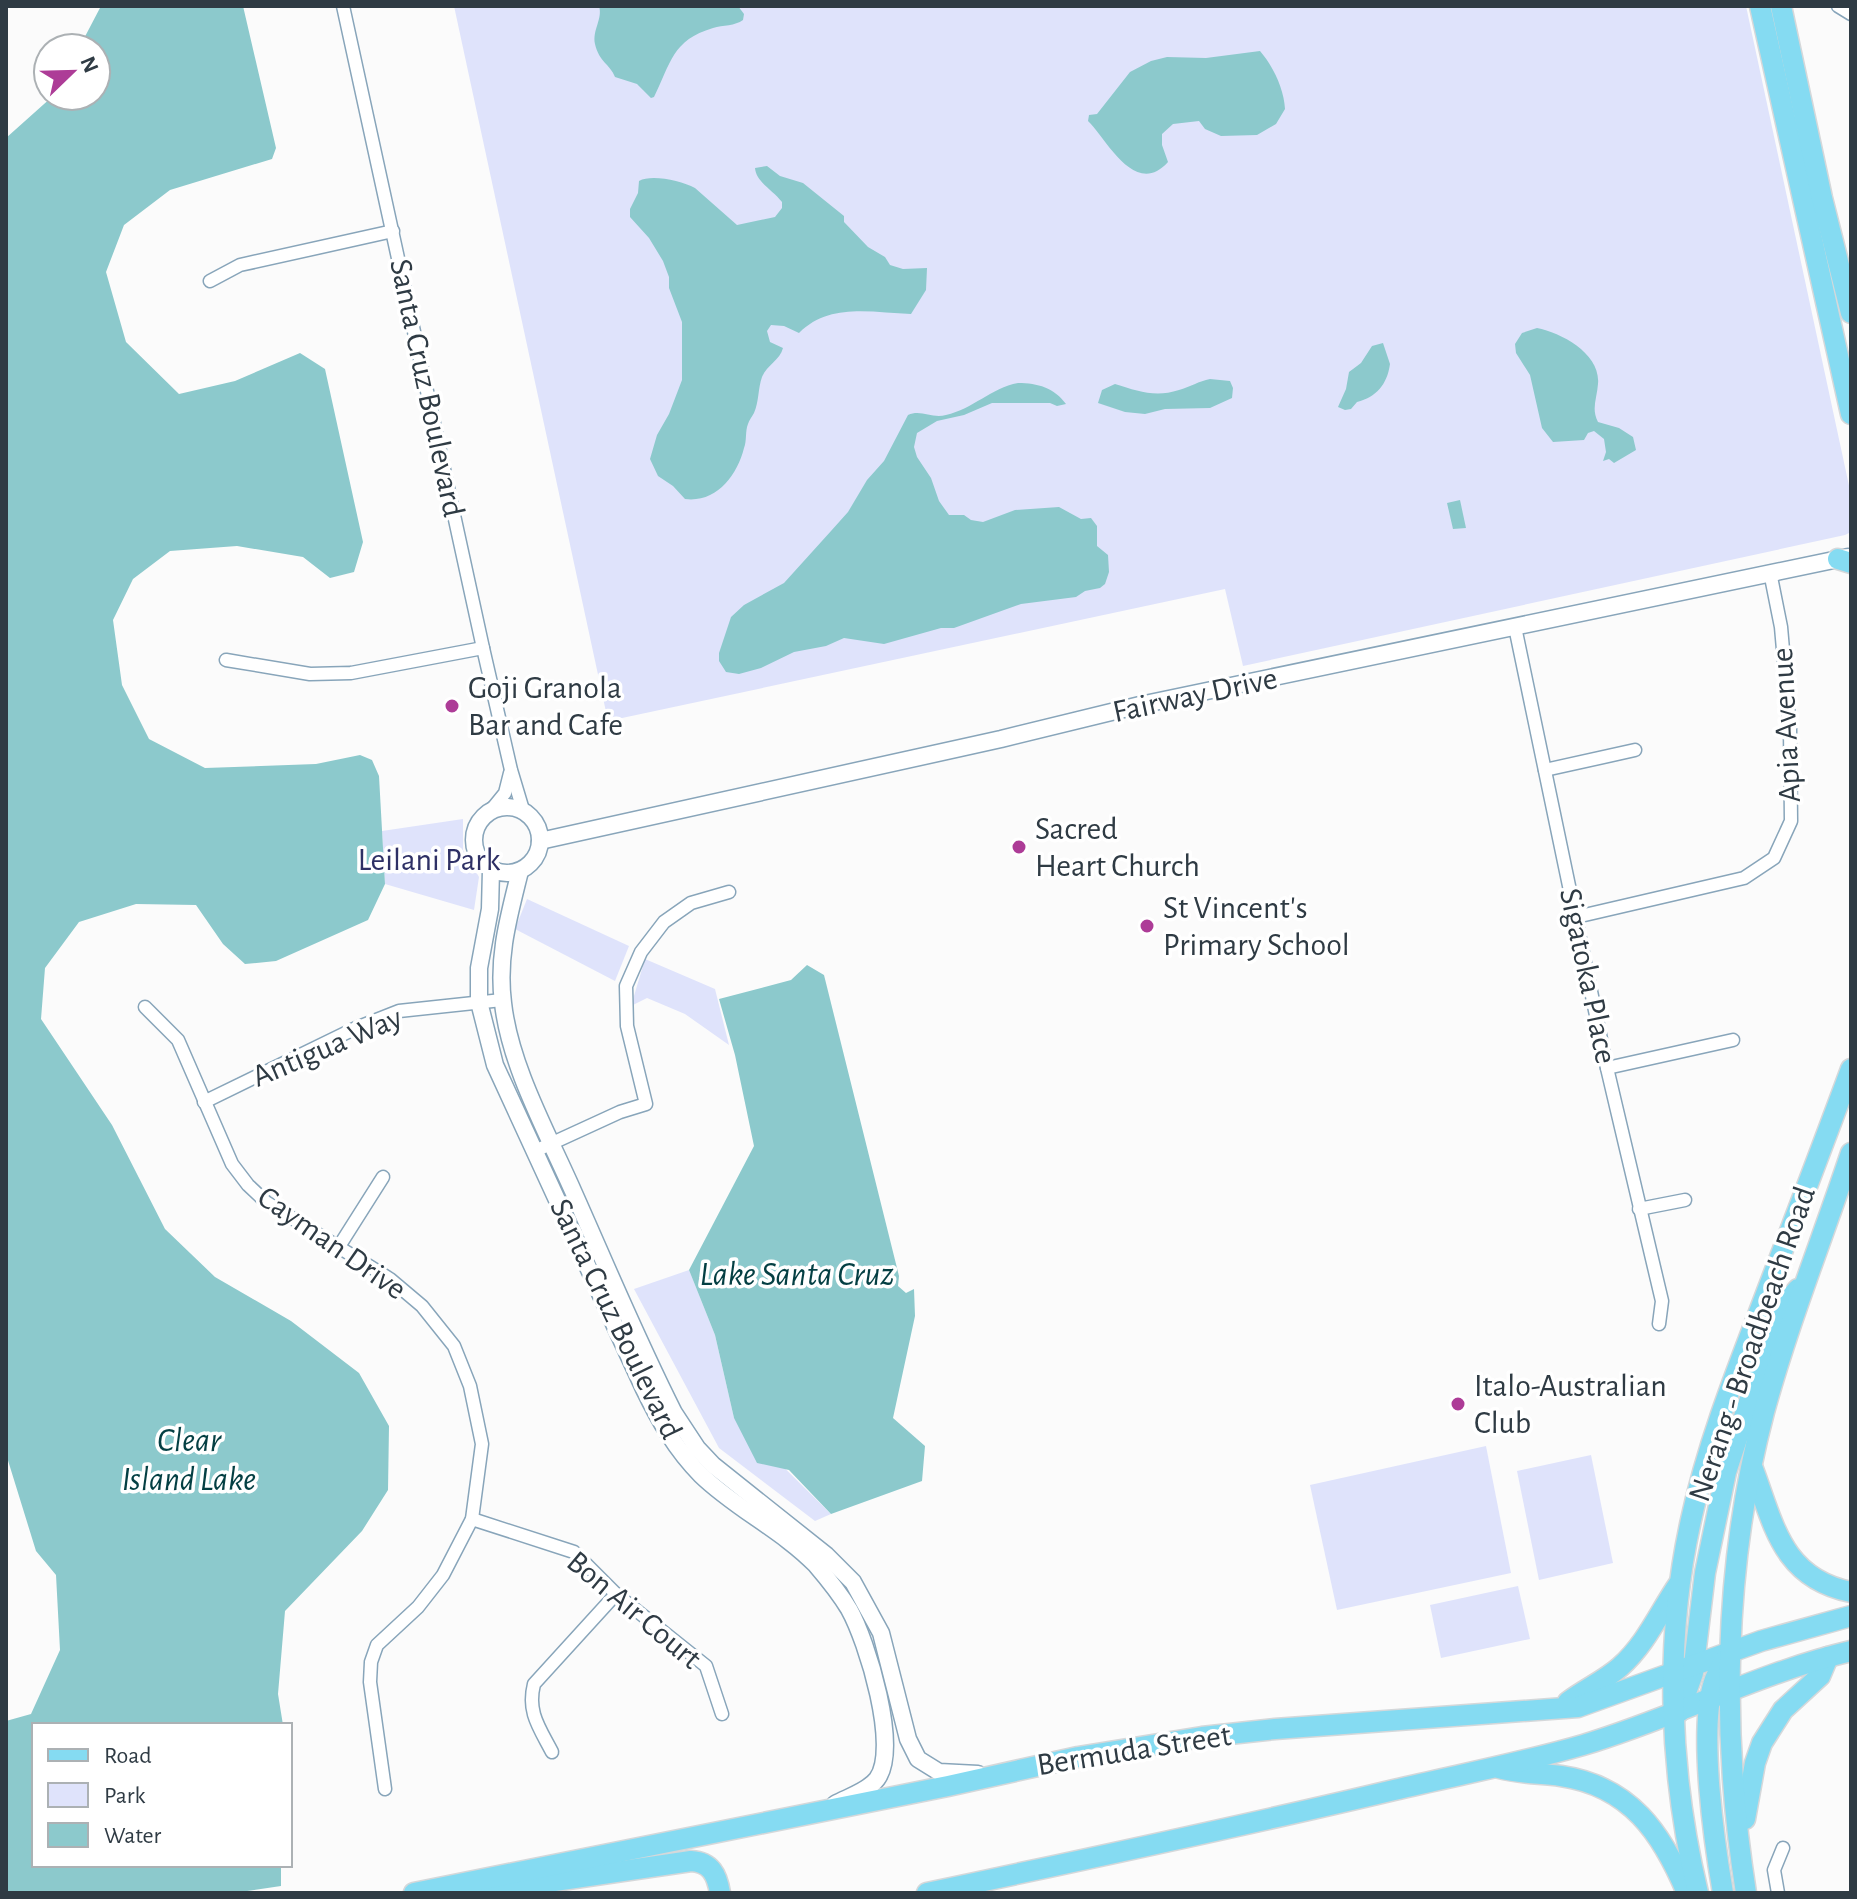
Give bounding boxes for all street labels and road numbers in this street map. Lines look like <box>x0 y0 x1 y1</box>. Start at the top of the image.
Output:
street label: Santa Cruz Boulevard <box>384 256 470 520</box>
street label: Apia Avenue <box>1766 647 1806 803</box>
street label: Fairway Drive <box>1110 662 1280 728</box>
street label: Sigatoka Place <box>1554 885 1622 1067</box>
street label: Antigua Way <box>247 1001 407 1093</box>
street label: Cayman Drive <box>252 1180 412 1306</box>
street label: Nerang - Broadbeach Road <box>1683 1182 1821 1506</box>
street label: Santa Cruz Boulevard <box>544 1194 688 1444</box>
street label: Bon Air Court <box>561 1545 707 1675</box>
street label: Bermuda Street <box>1035 1719 1233 1781</box>

